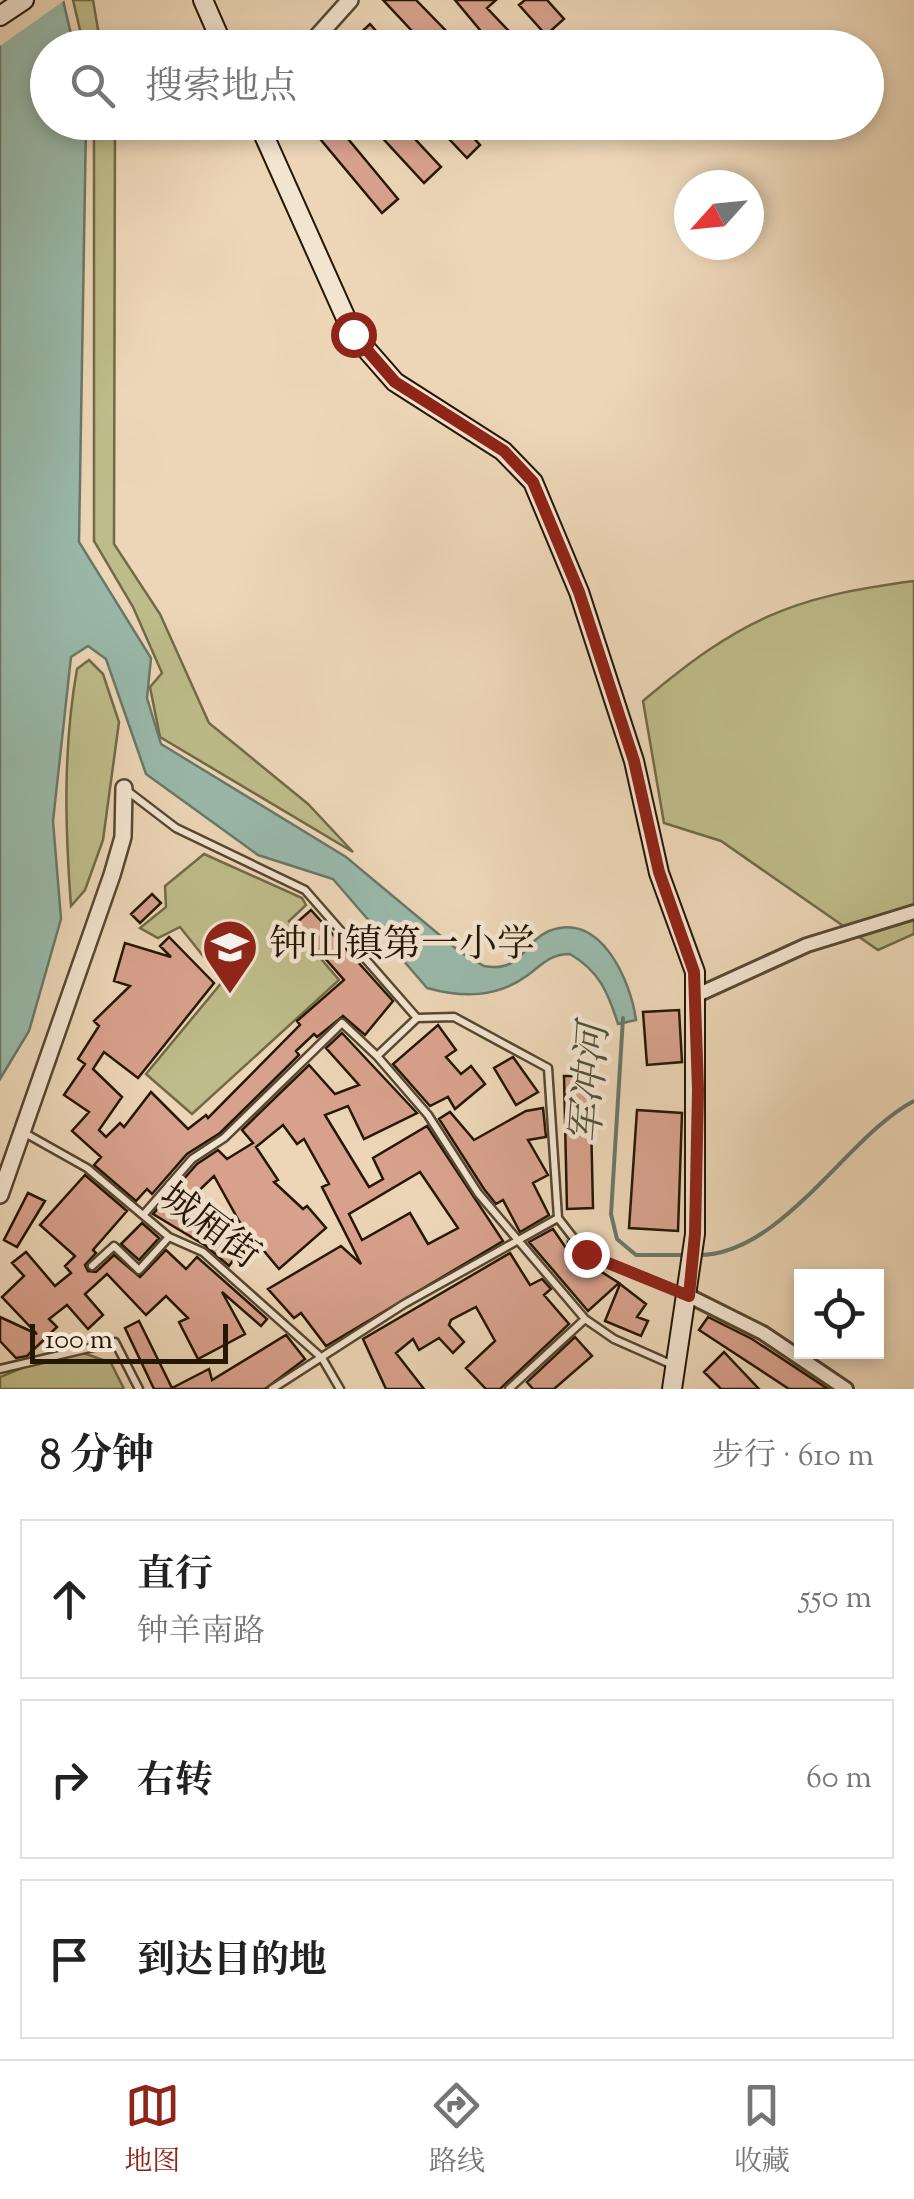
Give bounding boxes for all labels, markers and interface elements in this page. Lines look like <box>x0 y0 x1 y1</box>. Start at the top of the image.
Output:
search box <box>30 30 884 140</box>
icon: search <box>65 58 120 113</box>
text: 搜索地点 <box>145 62 297 116</box>
north arrow <box>674 170 764 260</box>
route start <box>331 312 377 358</box>
school or university icon: 钟山镇第一小学 <box>200 917 260 996</box>
place label: 钟山镇第一小学 <box>269 920 535 974</box>
water label: 军冲河 <box>560 1016 626 1146</box>
street label: 城厢街 <box>146 1172 270 1284</box>
route end <box>564 1232 610 1278</box>
map controls <box>794 1269 884 1359</box>
button: locate <box>794 1269 884 1359</box>
scale bar <box>30 1319 228 1364</box>
text: 100 m <box>45 1321 113 1361</box>
text: 8 分钟 <box>40 1428 154 1488</box>
text: 步行 · 610 m <box>712 1434 874 1480</box>
text: 直行 <box>137 1550 213 1604</box>
icon: ahead <box>42 1572 97 1627</box>
text: 550 m <box>800 1576 872 1622</box>
text: 钟羊南路 <box>137 1610 265 1656</box>
icon: right <box>42 1752 97 1807</box>
text: 右转 <box>137 1756 213 1810</box>
text: 60 m <box>806 1756 872 1802</box>
icon: arrive <box>42 1932 97 1987</box>
text: 到达目的地 <box>137 1936 327 1990</box>
tab: 地图 <box>124 2078 180 2183</box>
tab: 路线 <box>429 2078 485 2183</box>
tab: 收藏 <box>734 2078 790 2183</box>

